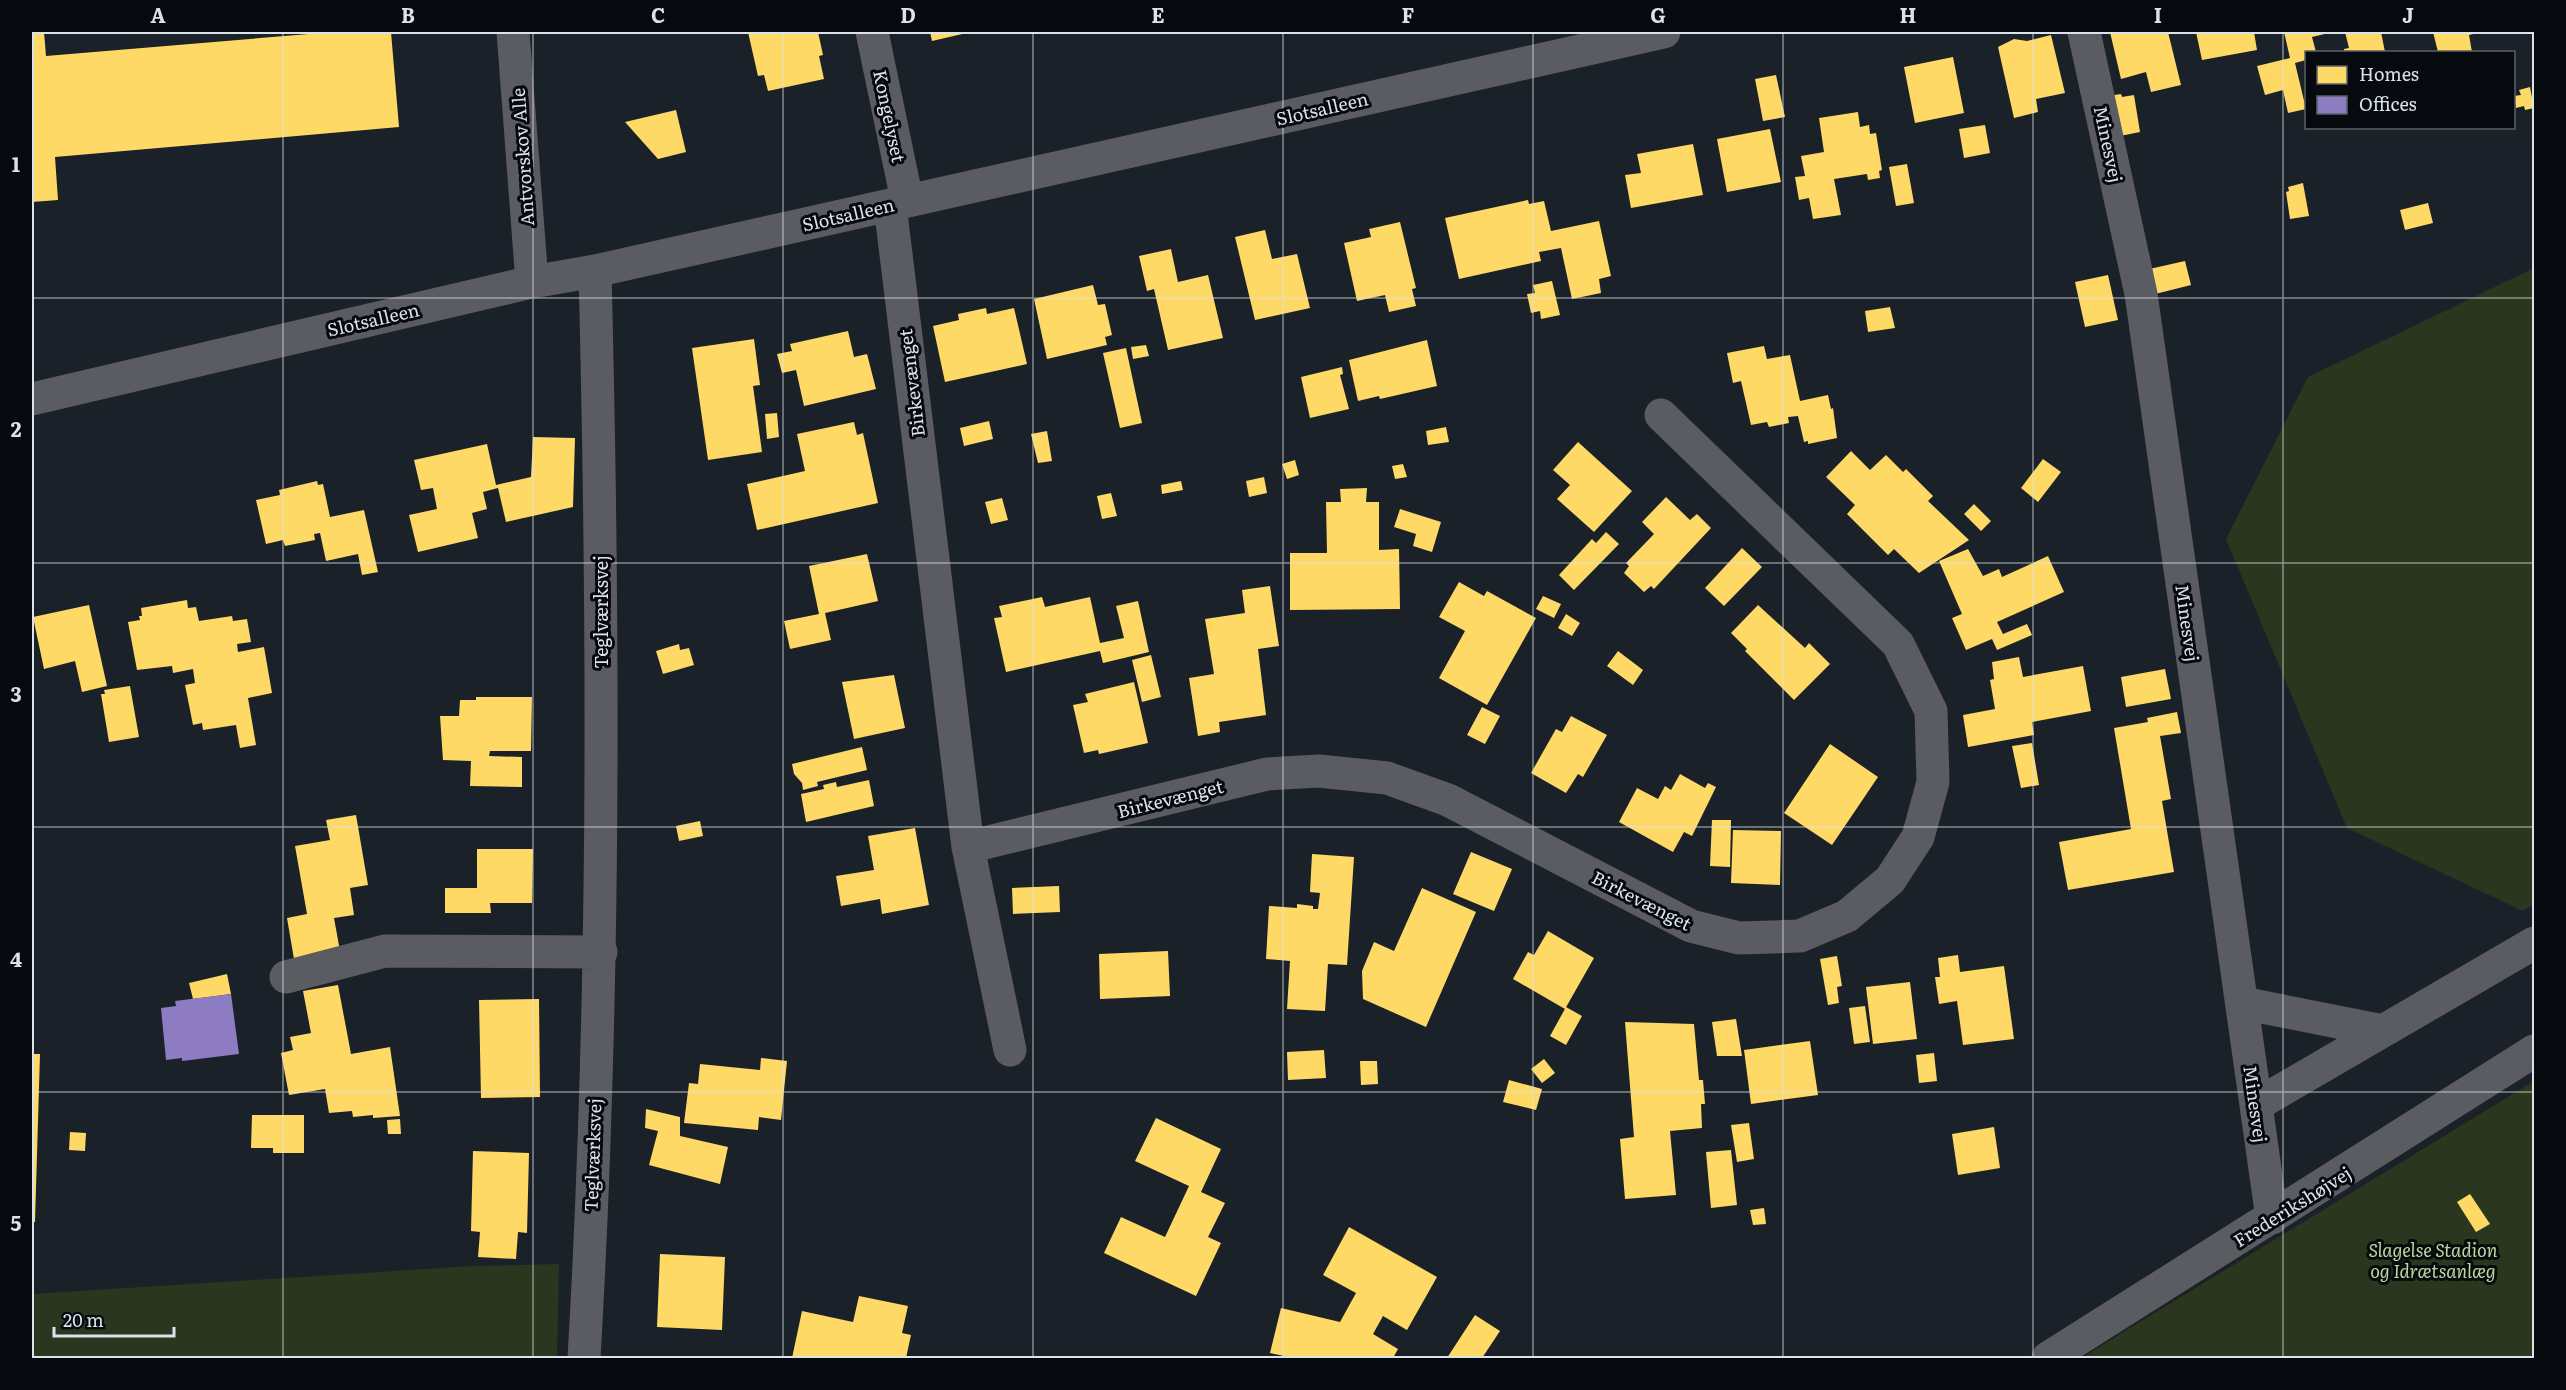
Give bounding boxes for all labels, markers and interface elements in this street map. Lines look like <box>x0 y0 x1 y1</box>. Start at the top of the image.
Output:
text: A <box>150 0 166 29</box>
text: B <box>401 0 415 29</box>
text: C <box>651 0 665 29</box>
text: D <box>900 0 916 29</box>
text: E <box>1151 0 1165 29</box>
text: F <box>1402 0 1415 29</box>
text: G <box>1650 0 1666 29</box>
text: H <box>1900 0 1916 29</box>
text: I <box>2154 0 2162 29</box>
text: J <box>2402 0 2414 29</box>
legend <box>2305 51 2515 129</box>
text: Homes <box>2359 60 2419 87</box>
street label: Kongelyset <box>867 67 913 166</box>
street label: Slotsalleen <box>1273 84 1371 132</box>
street label: Antvorskov Alle <box>504 87 540 227</box>
text: Offices <box>2359 90 2417 117</box>
street label: Minesvej <box>2088 103 2130 185</box>
text: 1 <box>12 148 20 178</box>
street label: Slotsalleen <box>799 190 897 238</box>
street label: Slotsalleen <box>324 295 422 343</box>
street label: Birkevænget <box>891 327 931 438</box>
text: 2 <box>11 413 22 443</box>
street label: Teglværksvej <box>587 555 614 669</box>
street label: Minesvej <box>2169 583 2207 663</box>
text: 3 <box>10 678 22 708</box>
street label: Birkevænget <box>1114 772 1227 824</box>
street label: Birkevænget <box>1588 863 1697 937</box>
text: 4 <box>10 943 22 973</box>
street label: Minesvej <box>2237 1064 2275 1144</box>
street label: Teglværksvej <box>577 1098 607 1212</box>
street label: Frederikshøjvej <box>2228 1159 2356 1253</box>
text: 5 <box>11 1207 22 1237</box>
park label: Slagelse Stadion og Idrætsanlæg <box>2368 1236 2498 1284</box>
scale bar <box>54 1300 174 1338</box>
text: 20 m <box>63 1306 104 1333</box>

